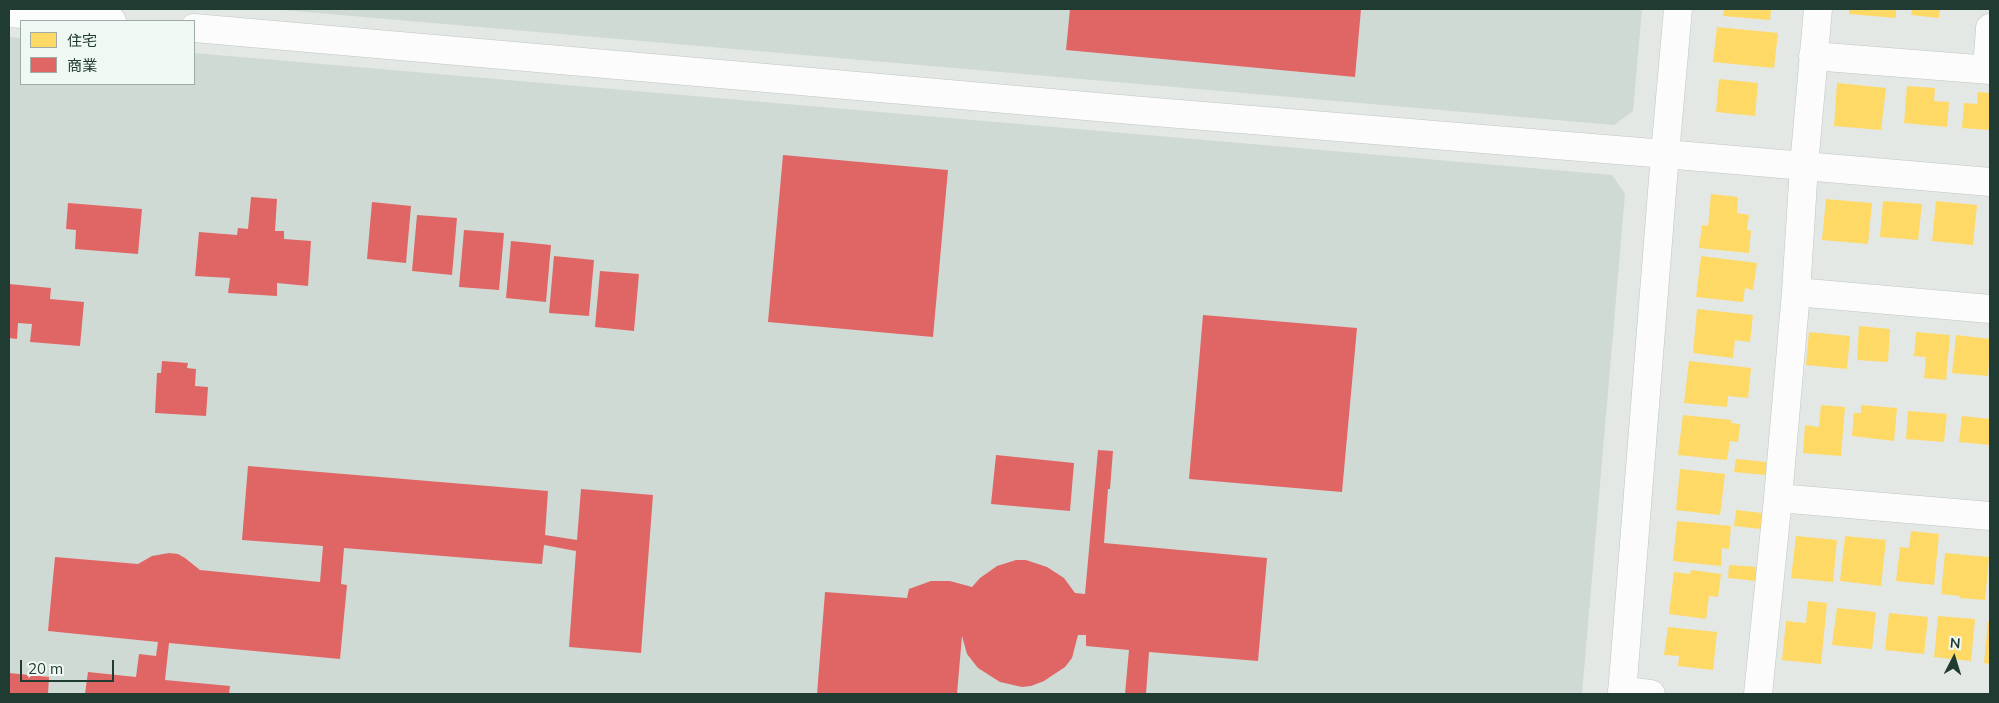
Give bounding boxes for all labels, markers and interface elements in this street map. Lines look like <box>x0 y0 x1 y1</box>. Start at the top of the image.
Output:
legend <box>20 20 195 85</box>
text: 住宅 <box>67 31 97 50</box>
text: 商業 <box>67 56 97 75</box>
north arrow <box>1929 633 1979 683</box>
text: N <box>1949 634 1961 652</box>
scale bar <box>22 650 116 682</box>
text: 20 m <box>28 659 63 678</box>

